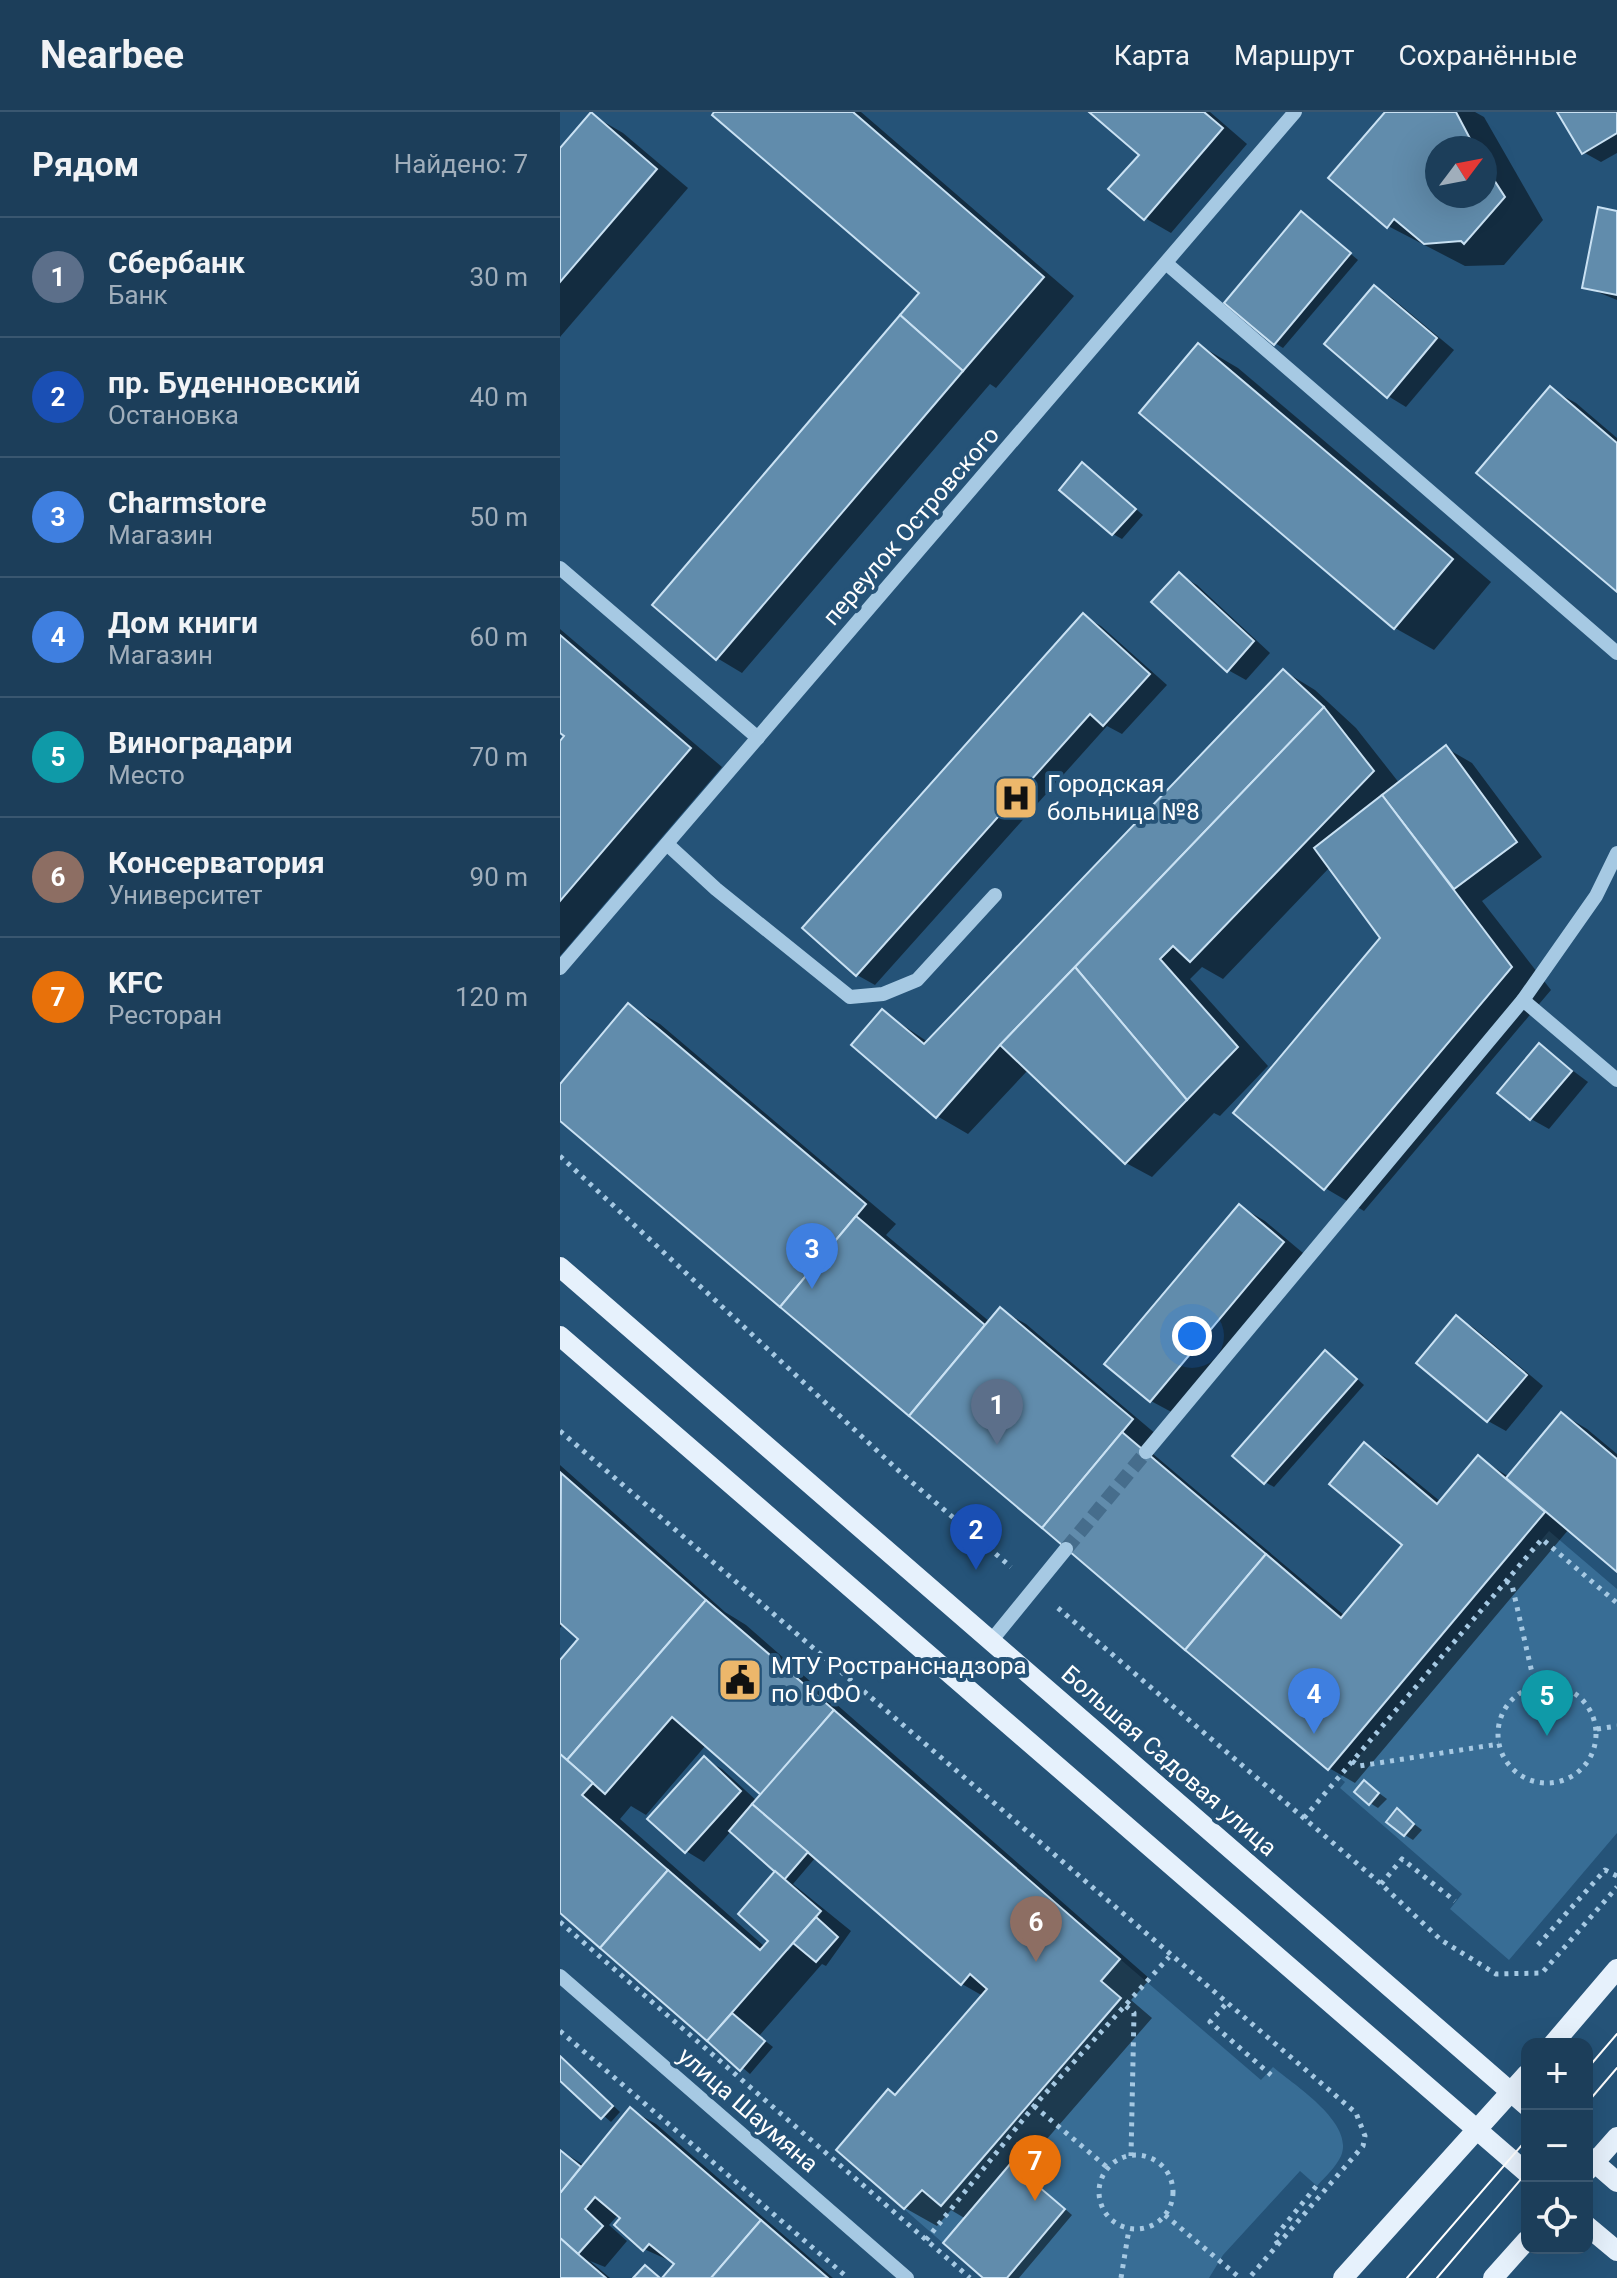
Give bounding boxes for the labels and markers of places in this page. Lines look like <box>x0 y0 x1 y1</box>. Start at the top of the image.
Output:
place label: Городская больница №8 <box>1047 770 1200 826</box>
hospital icon: Городская больница №8 <box>992 774 1040 822</box>
pin: 3 <box>786 1223 838 1289</box>
pin: 1 <box>971 1379 1023 1445</box>
pin: 2 <box>950 1504 1002 1570</box>
place label: МТУ Ространснадзора по ЮФО <box>771 1652 1026 1708</box>
public building icon: МТУ Ространснадзора по ЮФО <box>716 1656 764 1704</box>
pin: 4 <box>1288 1668 1340 1734</box>
pin: 5 <box>1521 1670 1573 1736</box>
pin: 6 <box>1010 1896 1062 1962</box>
pin: 7 <box>1009 2135 1061 2201</box>

